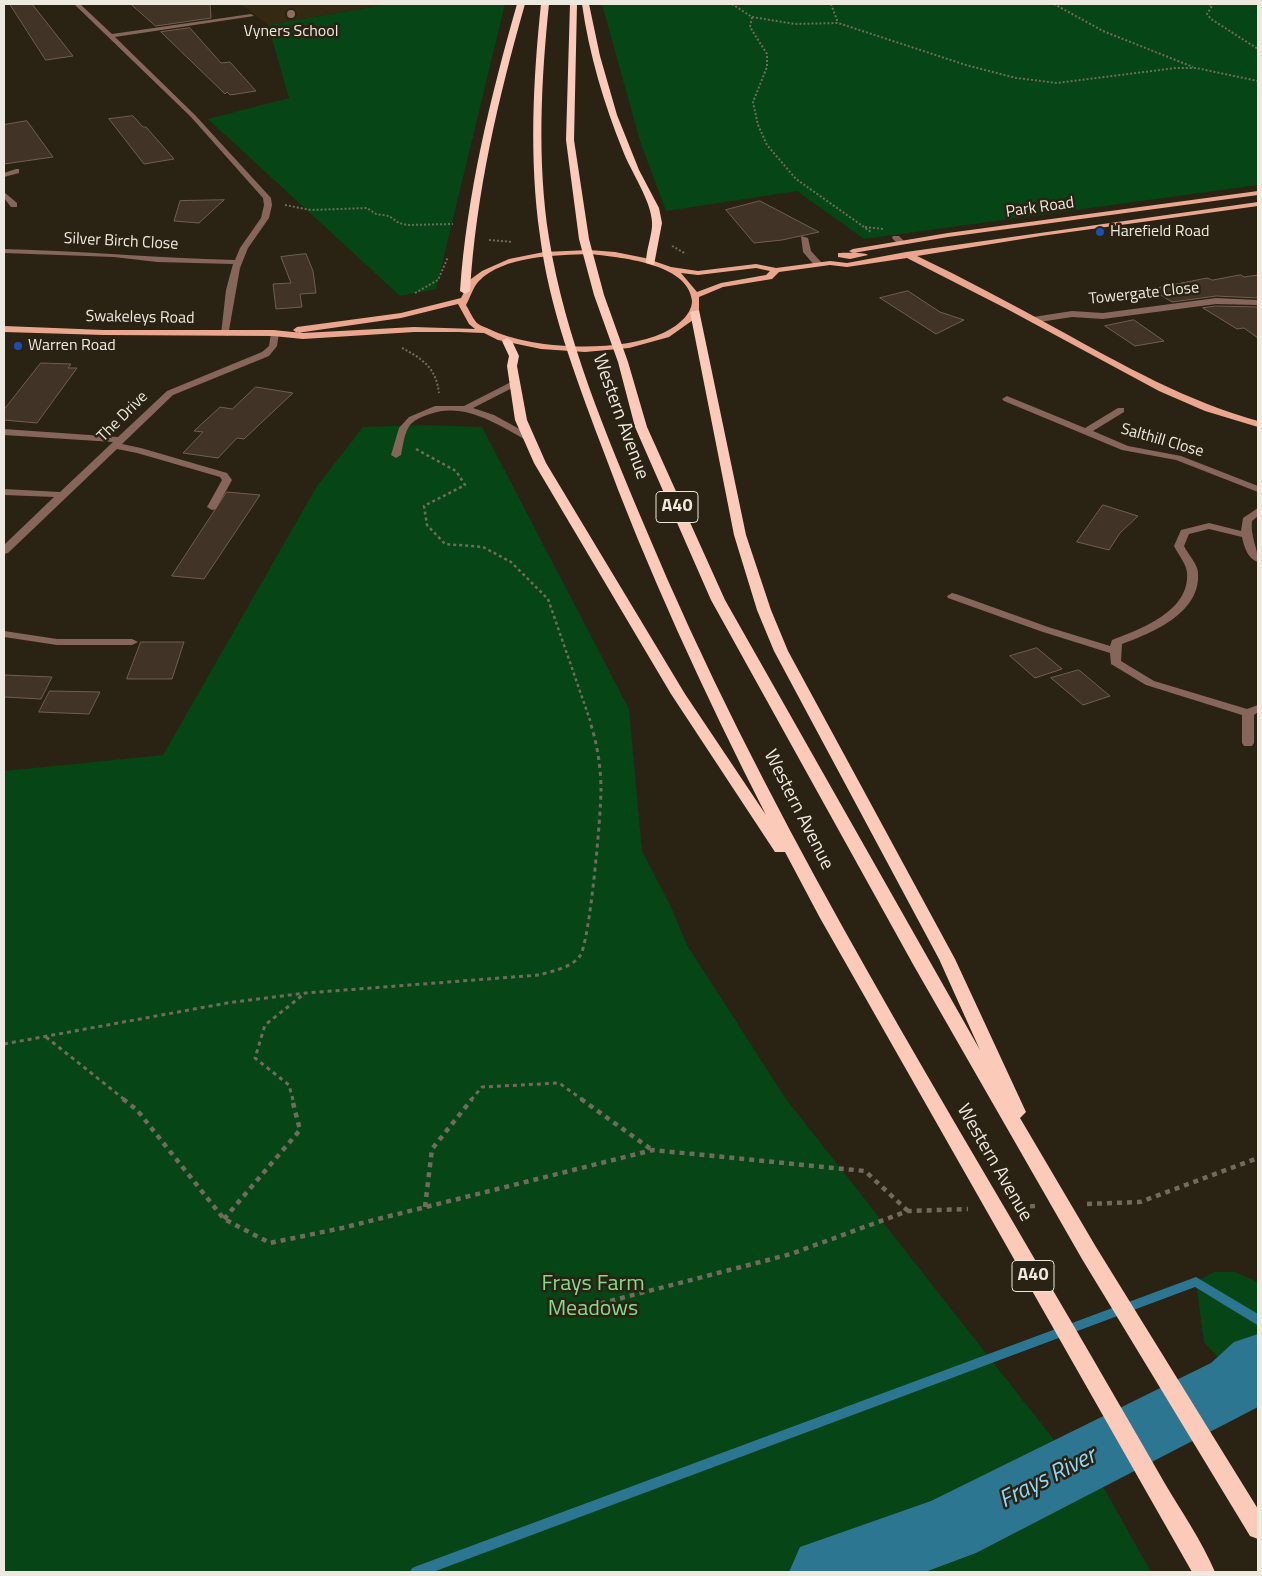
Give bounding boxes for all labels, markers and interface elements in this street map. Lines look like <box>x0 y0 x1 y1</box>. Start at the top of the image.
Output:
marker: Vyners School <box>285 8 297 20</box>
place label: Vyners School <box>244 22 338 42</box>
street label: Park Road <box>1005 194 1075 222</box>
place label: Harefield Road <box>1110 222 1209 242</box>
marker: Harefield Road <box>1094 226 1106 238</box>
street label: Silver Birch Close <box>63 229 179 255</box>
street label: Towergate Close <box>1088 279 1200 309</box>
street label: Swakeleys Road <box>85 307 195 329</box>
place label: Warren Road <box>28 336 116 356</box>
marker: Warren Road <box>12 340 24 352</box>
street label: Western Avenue <box>587 351 653 483</box>
street label: The Drive <box>94 388 152 446</box>
street label: Salthill Close <box>1118 420 1206 462</box>
road number: A40 <box>656 492 698 522</box>
street label: Western Avenue <box>758 746 838 874</box>
street label: Western Avenue <box>951 1100 1037 1226</box>
road number: A40 <box>1012 1260 1054 1292</box>
park label: Frays Farm Meadows <box>541 1272 645 1324</box>
water label: Frays River <box>995 1442 1101 1516</box>

